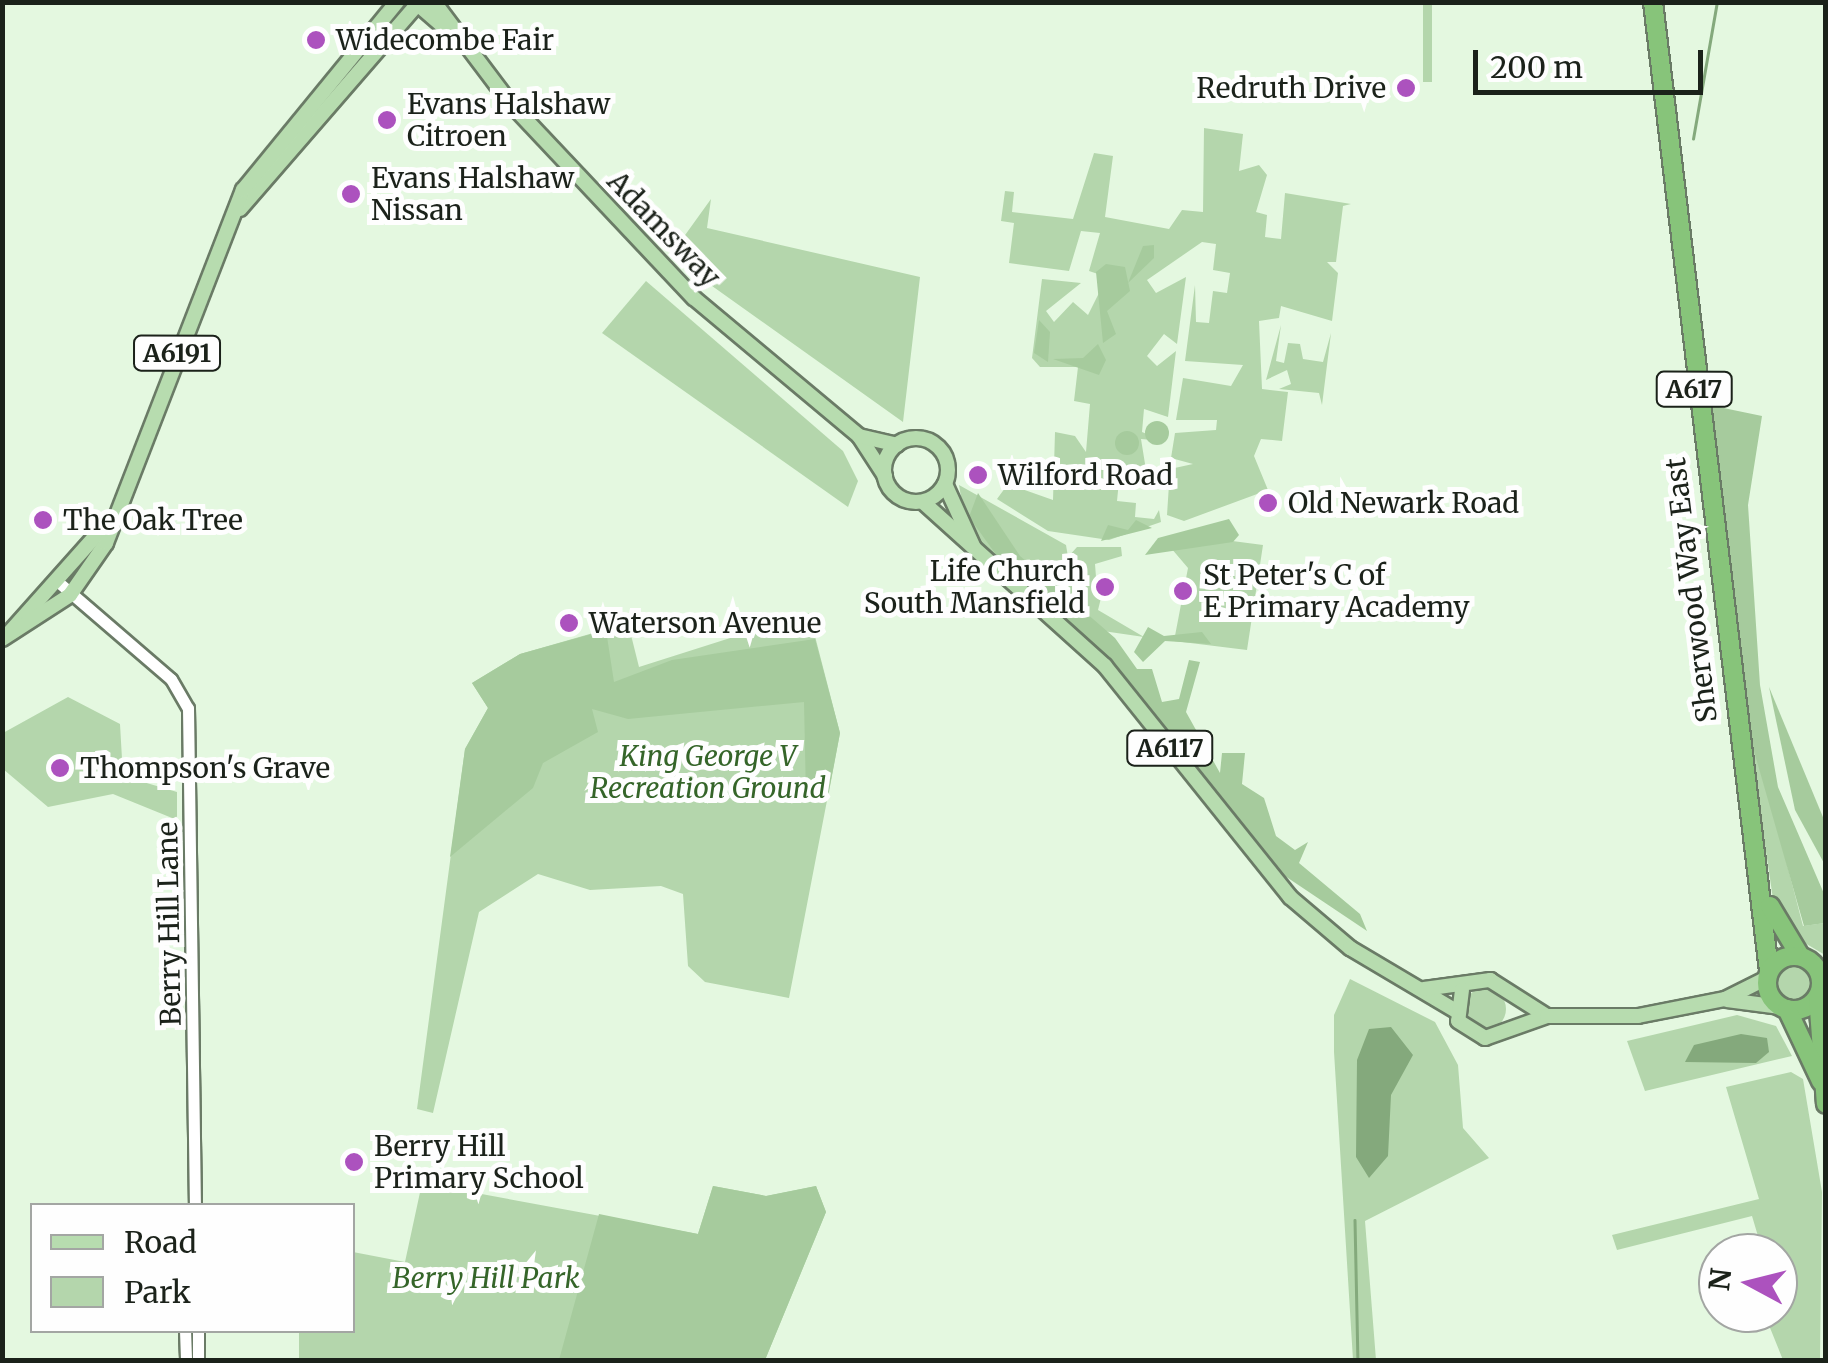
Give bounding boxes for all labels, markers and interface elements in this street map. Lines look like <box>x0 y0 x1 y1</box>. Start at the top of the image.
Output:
place label: Widecombe Fair <box>336 23 554 57</box>
marker: Widecombe Fair <box>305 29 327 51</box>
scale bar <box>1478 30 1708 92</box>
text: 200 m <box>1490 48 1583 86</box>
place label: Redruth Drive <box>1196 71 1386 105</box>
marker: Redruth Drive <box>1395 77 1417 99</box>
place label: Evans Halshaw Citroen <box>407 87 610 153</box>
marker: Evans Halshaw Citroen <box>376 109 398 131</box>
place label: Evans Halshaw Nissan <box>371 161 574 227</box>
street label: Adamsway <box>601 164 727 294</box>
marker: Evans Halshaw Nissan <box>340 183 362 205</box>
road number: A6191 <box>132 333 222 373</box>
road number: A617 <box>1654 369 1734 409</box>
street label: Sherwood Way East <box>1658 456 1724 724</box>
place label: Wilford Road <box>998 458 1173 492</box>
marker: Wilford Road <box>967 464 989 486</box>
place label: Old Newark Road <box>1288 486 1519 520</box>
marker: Old Newark Road <box>1257 492 1279 514</box>
place label: The Oak Tree <box>63 503 243 537</box>
marker: The Oak Tree <box>32 509 54 531</box>
place label: Life Church South Mansfield <box>864 554 1085 620</box>
place label: St Peter's C of E Primary Academy <box>1203 558 1470 624</box>
marker: Life Church South Mansfield <box>1094 576 1116 598</box>
marker: St Peter's C of E Primary Academy <box>1172 580 1194 602</box>
place label: Waterson Avenue <box>589 606 821 640</box>
marker: Waterson Avenue <box>558 612 580 634</box>
road number: A6117 <box>1125 728 1215 768</box>
park label: King George V Recreation Ground <box>590 739 826 805</box>
place label: Thompson's Grave <box>80 751 330 785</box>
marker: Thompson's Grave <box>49 757 71 779</box>
street label: Berry Hill Lane <box>150 821 188 1027</box>
place label: Berry Hill Primary School <box>374 1129 584 1195</box>
marker: Berry Hill Primary School <box>343 1151 365 1173</box>
legend <box>30 1203 355 1333</box>
text: Road <box>124 1223 197 1261</box>
north arrow <box>1698 1233 1798 1333</box>
park label: Berry Hill Park <box>392 1261 580 1295</box>
text: N <box>1701 1266 1739 1293</box>
text: Park <box>124 1273 191 1311</box>

